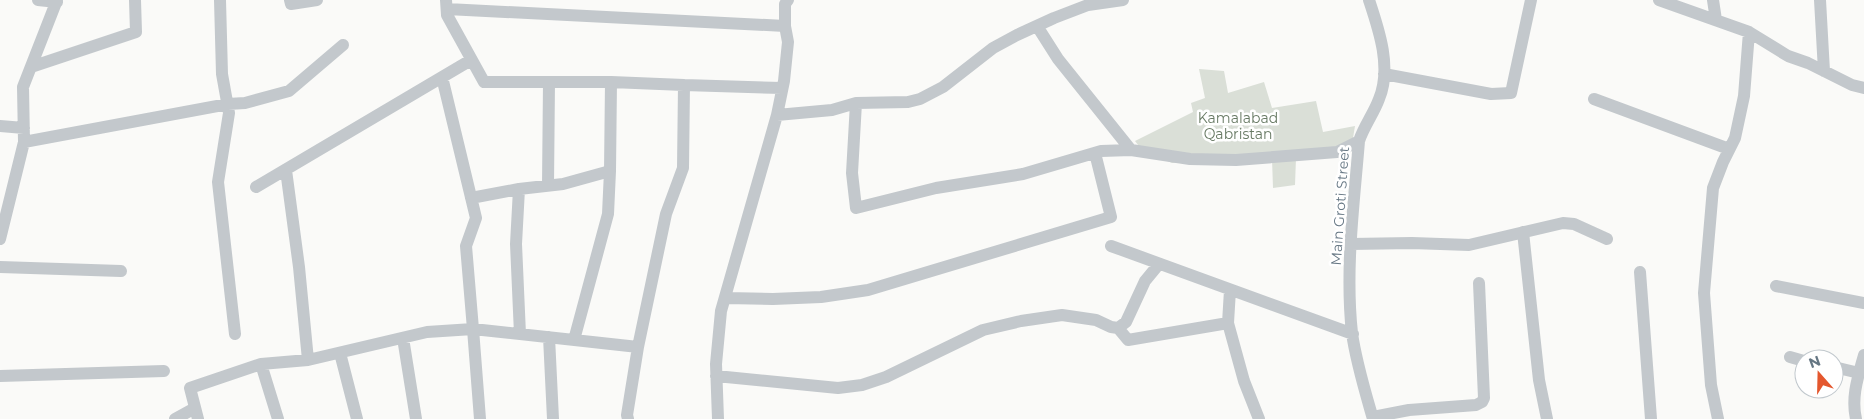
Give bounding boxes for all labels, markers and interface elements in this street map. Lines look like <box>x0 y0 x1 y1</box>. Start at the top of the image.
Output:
park label: Kamalabad Qabristan <box>1198 109 1278 143</box>
street label: Main Groti Street <box>1327 146 1353 266</box>
north arrow <box>1794 349 1844 399</box>
text: N <box>1806 351 1823 372</box>

